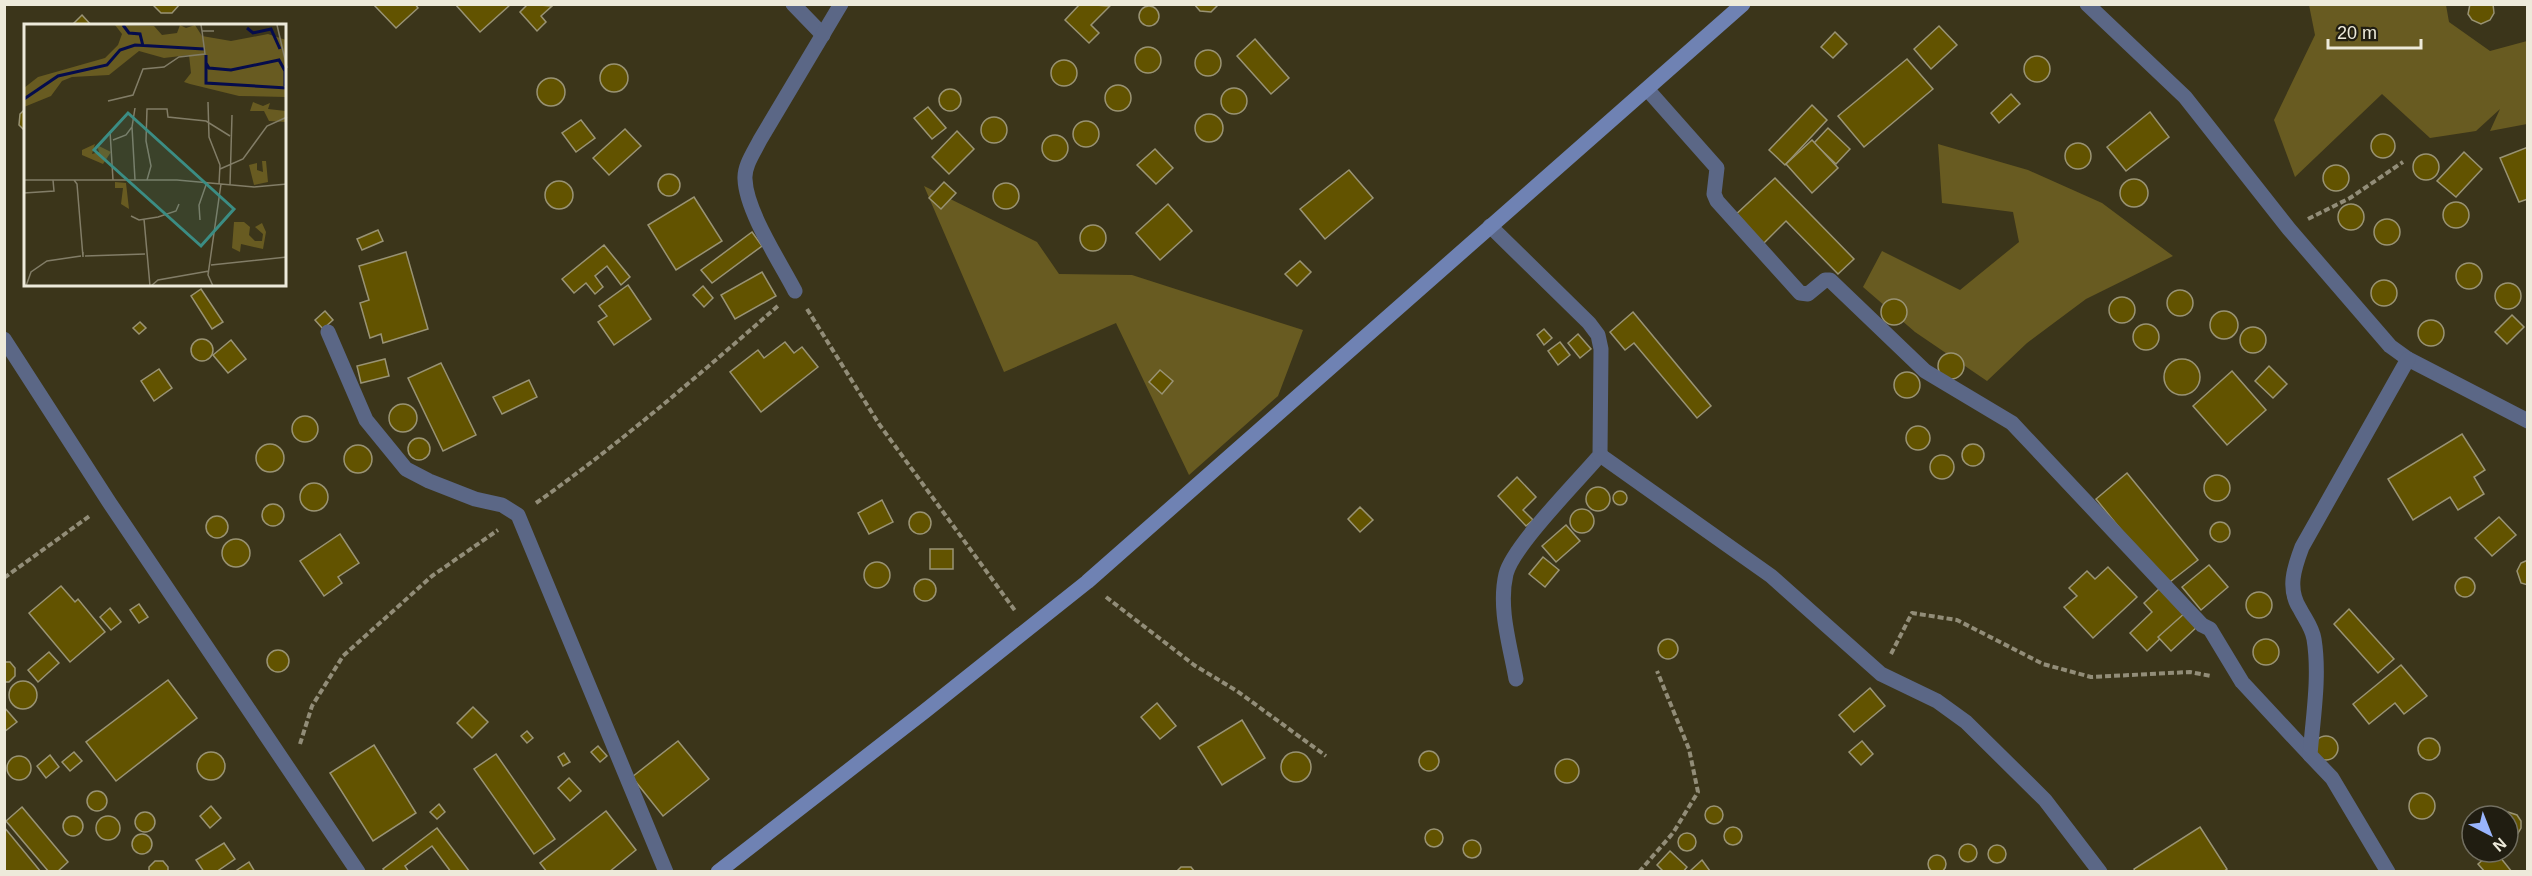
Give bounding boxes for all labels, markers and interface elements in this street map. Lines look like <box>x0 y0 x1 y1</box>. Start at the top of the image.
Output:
scale bar <box>2328 12 2421 50</box>
text: 20 m <box>2337 23 2377 43</box>
inset map <box>24 24 286 286</box>
north arrow <box>2460 804 2520 864</box>
text: N <box>2490 835 2510 855</box>

